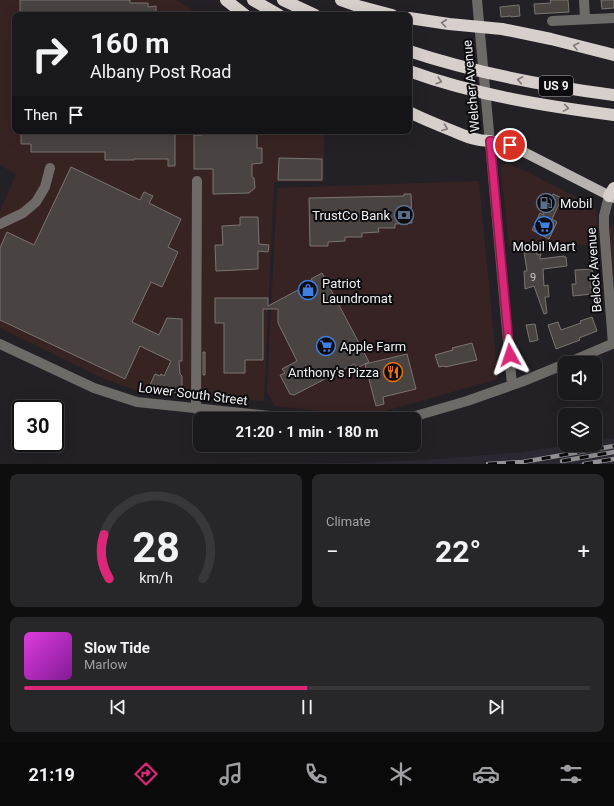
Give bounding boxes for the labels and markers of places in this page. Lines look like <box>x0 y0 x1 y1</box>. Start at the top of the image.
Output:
pin <box>493 128 527 162</box>
fuel station icon: Mobil <box>535 192 557 214</box>
place label: Mobil <box>560 196 592 211</box>
bank icon: TrustCo Bank <box>393 204 415 226</box>
place label: TrustCo Bank <box>312 208 390 223</box>
supermarket icon: Mobil Mart <box>533 215 555 237</box>
place label: Mobil Mart <box>512 239 576 254</box>
place label: Patriot Laundromat <box>322 276 392 306</box>
shop icon: Patriot Laundromat <box>297 279 319 301</box>
supermarket icon: Apple Farm <box>315 335 337 357</box>
place label: Apple Farm <box>340 339 406 354</box>
restaurant icon: Anthony's Pizza <box>382 361 404 383</box>
place label: Anthony's Pizza <box>288 365 379 380</box>

